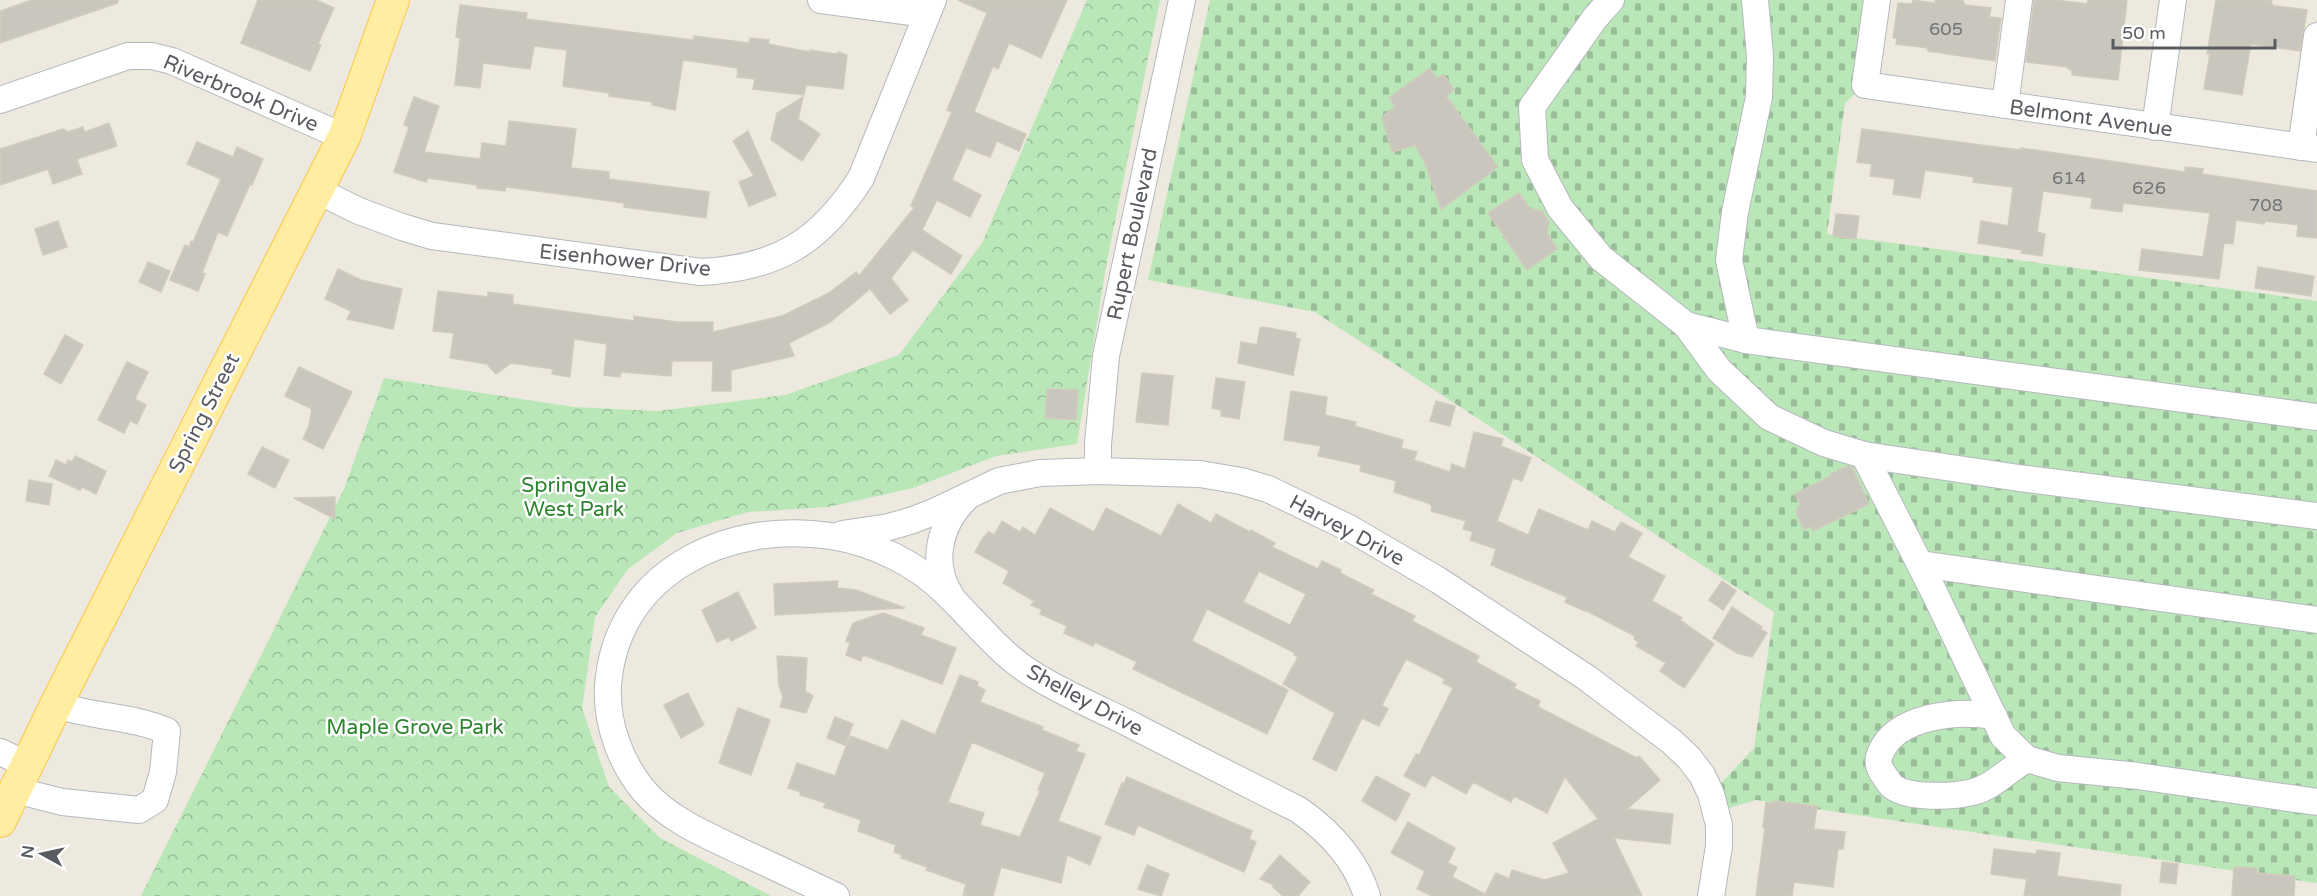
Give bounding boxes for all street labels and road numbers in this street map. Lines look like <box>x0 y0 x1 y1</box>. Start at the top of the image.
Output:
street label: Riverbrook Drive <box>159 49 322 137</box>
street label: Belmont Avenue <box>2008 95 2174 142</box>
street label: Rupert Boulevard <box>1102 146 1163 322</box>
street label: Eisenhower Drive <box>538 239 712 282</box>
street label: Spring Street <box>164 349 245 477</box>
street label: Harvey Drive <box>1285 490 1409 571</box>
street label: Shelley Drive <box>1022 659 1147 742</box>

